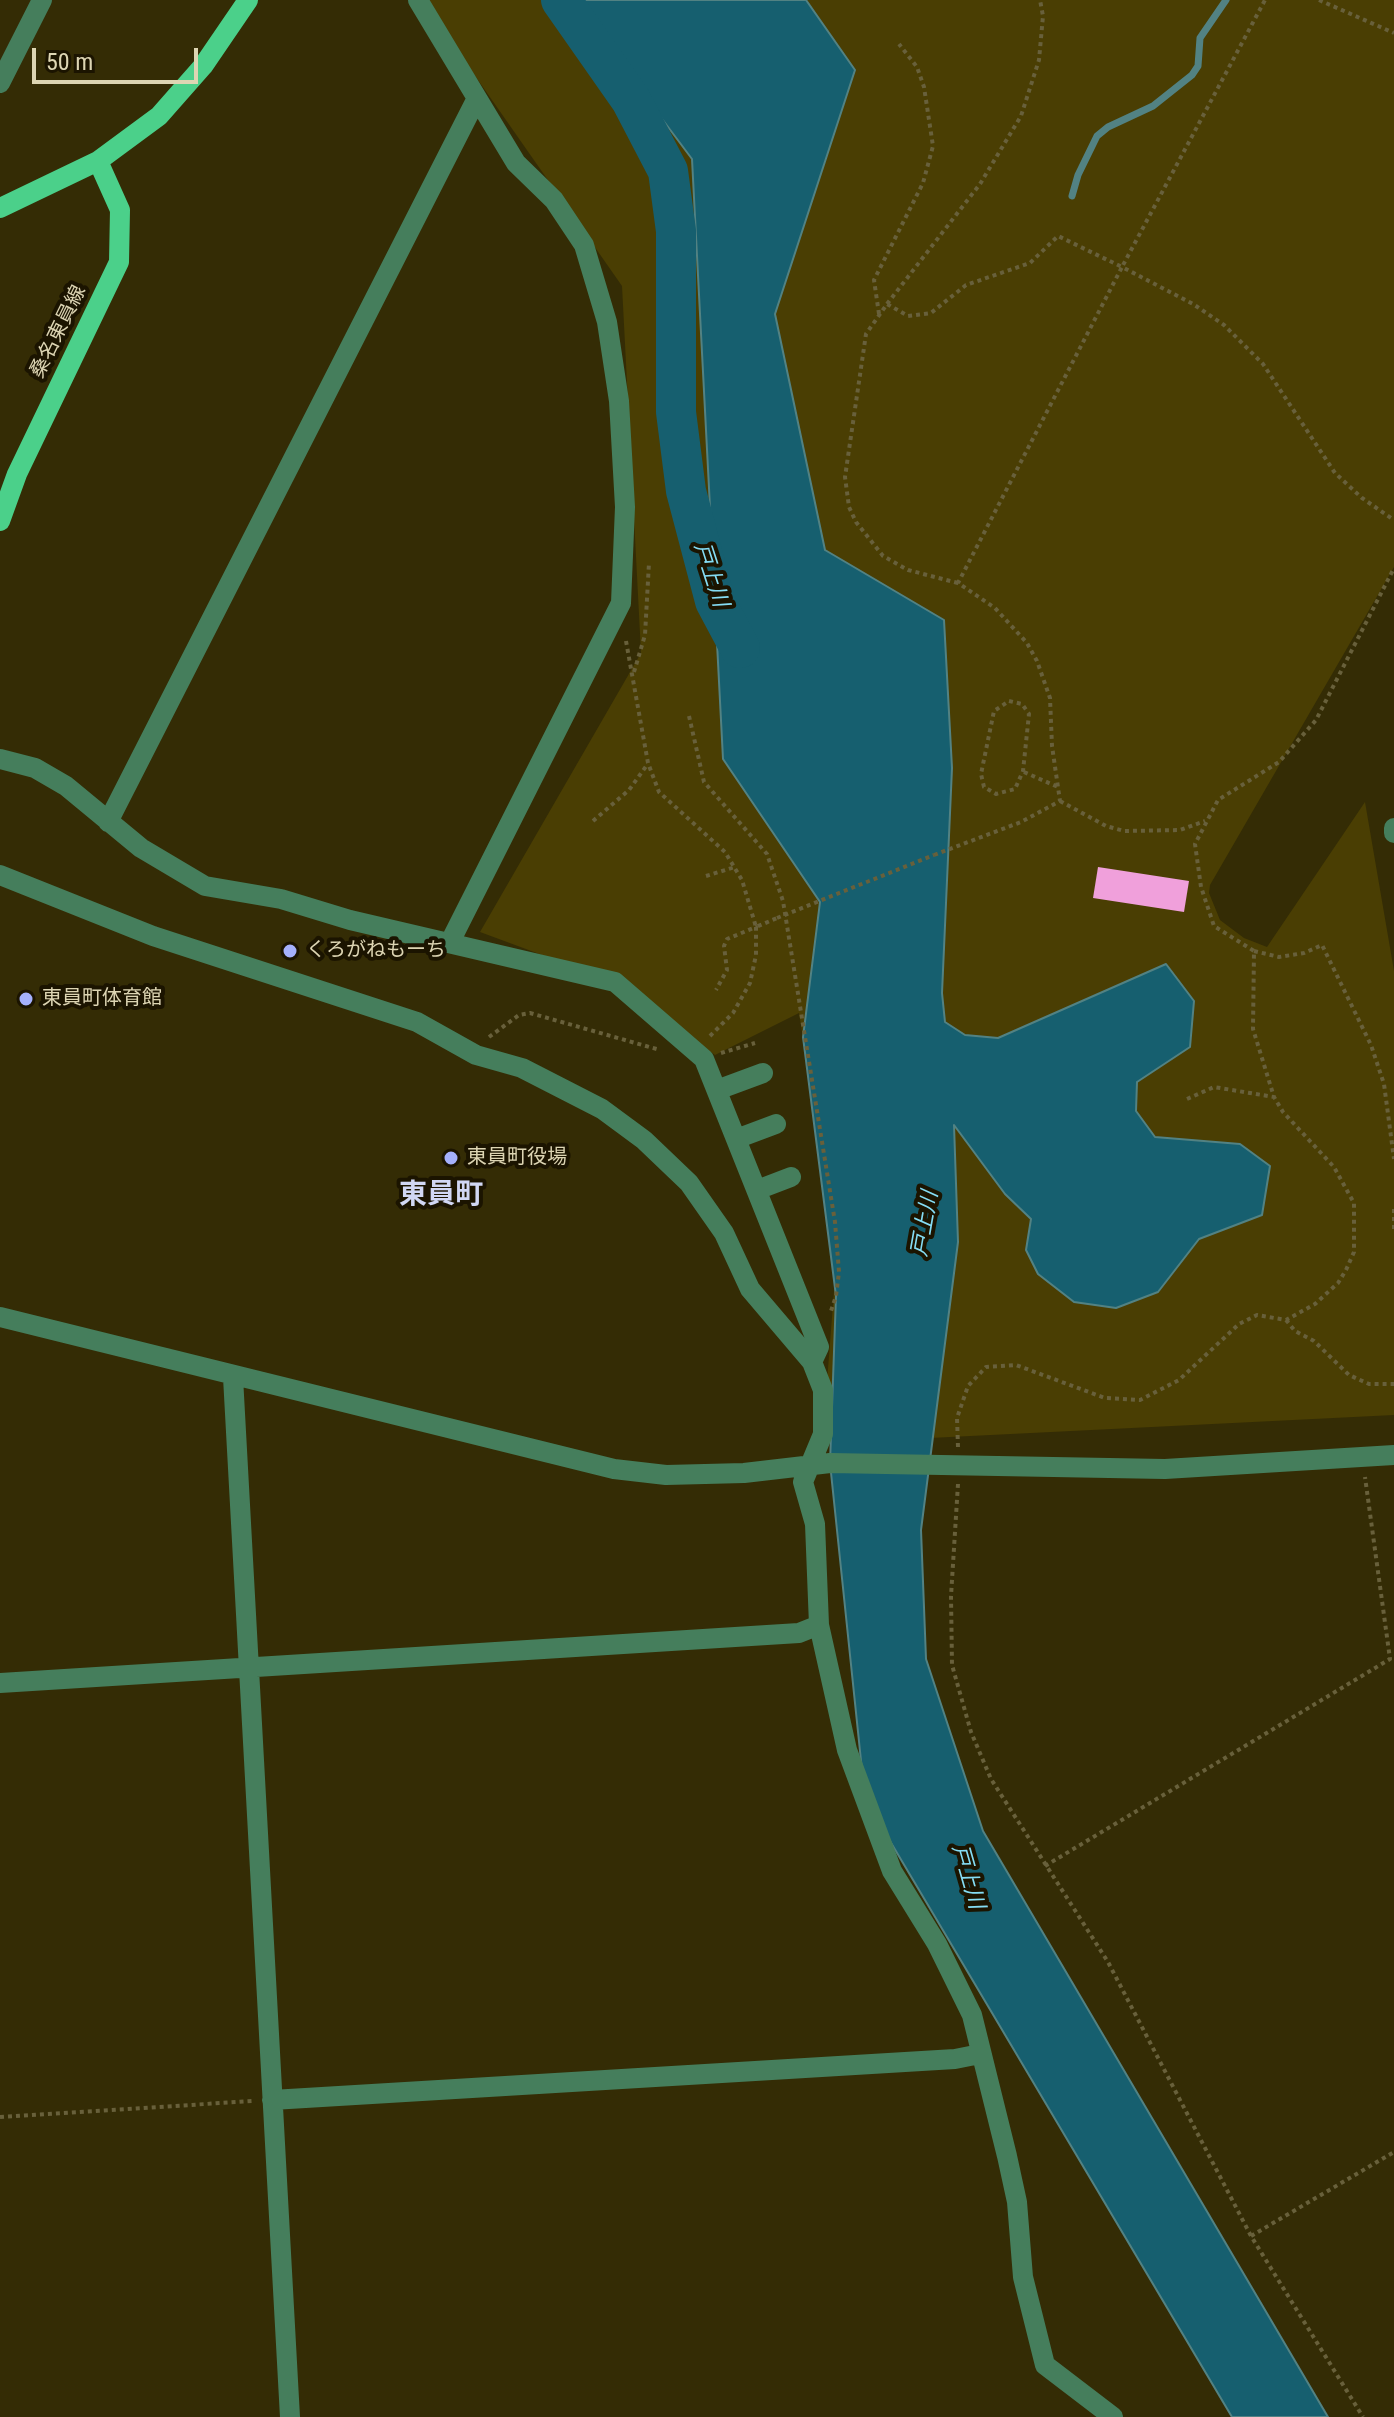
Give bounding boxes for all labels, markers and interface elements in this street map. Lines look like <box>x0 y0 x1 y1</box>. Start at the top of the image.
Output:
scale bar <box>36 32 202 82</box>
text: 50 m <box>46 48 93 76</box>
street label: 桑名東員線 <box>26 282 92 382</box>
water label: 戸上川 <box>687 540 733 610</box>
place label: くろがねもーち <box>306 939 446 963</box>
marker: くろがねもーち <box>281 942 299 960</box>
place label: 東員町体育館 <box>42 987 162 1011</box>
marker: 東員町体育館 <box>17 990 35 1008</box>
place label: 東員町役場 <box>467 1146 567 1170</box>
marker: 東員町役場 <box>442 1149 460 1167</box>
district label: 東員町 <box>399 1179 483 1213</box>
water label: 戸上川 <box>907 1189 945 1259</box>
water label: 戸上川 <box>945 1842 989 1912</box>

